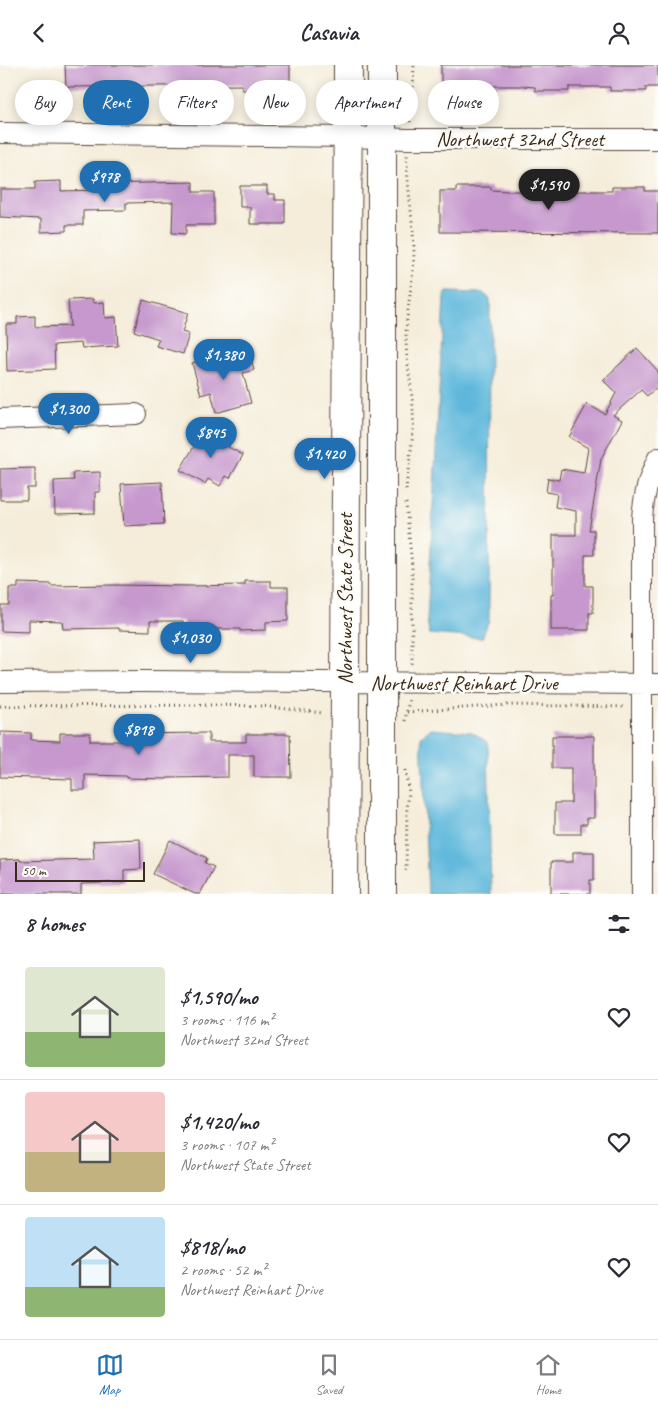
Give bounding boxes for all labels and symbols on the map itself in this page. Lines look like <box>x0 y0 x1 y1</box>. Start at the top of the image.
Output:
street label: Northwest 32nd Street <box>436 126 606 152</box>
pin: $978 <box>75 161 135 203</box>
pin: $1,590 <box>508 169 590 211</box>
pin: $1,380 <box>183 339 265 381</box>
pin: $1,300 <box>28 393 110 435</box>
pin: $845 <box>181 417 241 459</box>
pin: $1,420 <box>284 437 366 480</box>
street label: Northwest State Street <box>332 511 358 685</box>
pin: $1,030 <box>150 621 232 664</box>
street label: Northwest Reinhart Drive <box>370 670 560 696</box>
pin: $818 <box>109 713 169 756</box>
scale bar <box>15 859 145 882</box>

